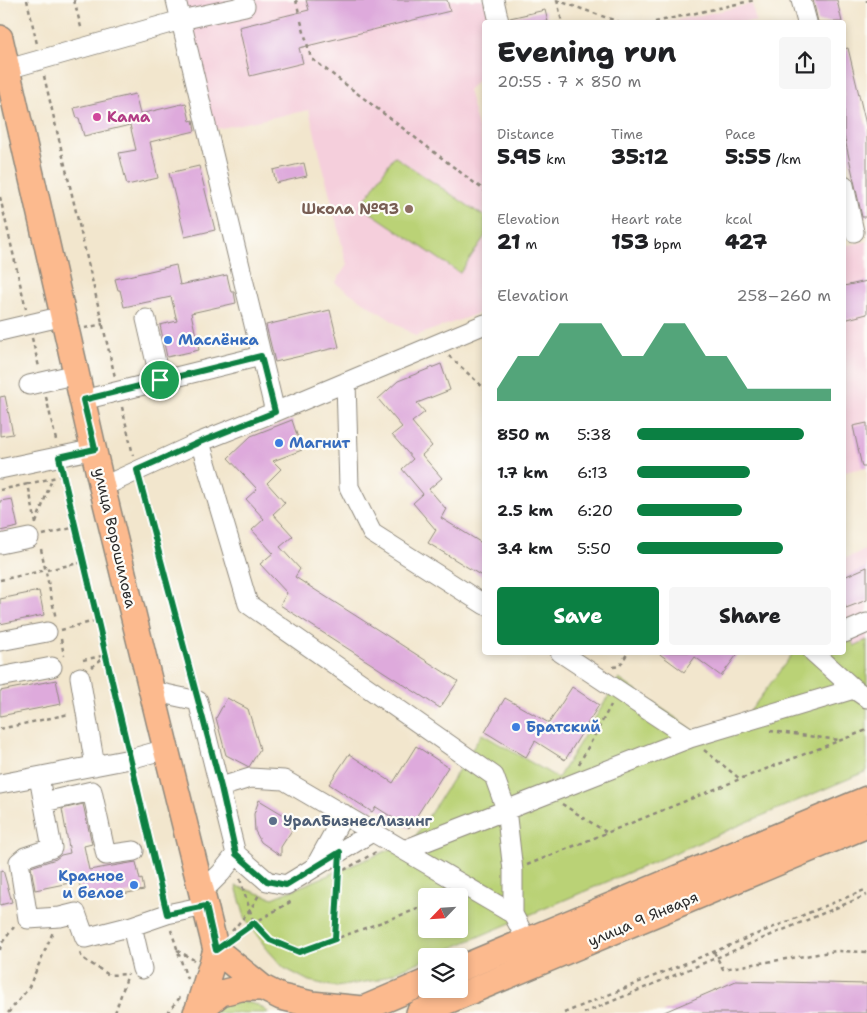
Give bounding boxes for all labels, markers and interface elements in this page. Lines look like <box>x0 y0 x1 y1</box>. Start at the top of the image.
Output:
text: Evening run <box>497 33 676 71</box>
button: share <box>779 37 831 89</box>
text: 20:55 · 7 × 850 m <box>497 71 641 92</box>
place label: Кама <box>107 107 151 127</box>
marker: Кама <box>91 111 103 123</box>
text: Distance <box>497 125 554 143</box>
text: Time <box>611 125 643 143</box>
text: Pace <box>725 125 756 143</box>
text: 5.95 <box>497 143 541 171</box>
text: 35:12 <box>611 143 668 171</box>
text: 5:55 <box>725 143 771 171</box>
text: km <box>541 150 566 168</box>
text: /km <box>771 150 801 168</box>
place label: Школа №93 <box>301 199 399 219</box>
marker: Школа №93 <box>403 203 415 215</box>
text: Elevation <box>497 210 560 228</box>
text: Heart rate <box>611 210 682 228</box>
text: kcal <box>725 210 752 228</box>
text: 21 <box>497 228 521 256</box>
text: 153 <box>611 228 649 256</box>
text: 427 <box>725 228 767 256</box>
text: m <box>521 235 537 253</box>
text: bpm <box>649 235 682 253</box>
text: Elevation <box>497 285 569 306</box>
text: 258–260 m <box>737 285 831 306</box>
place label: Маслёнка <box>178 330 260 350</box>
marker: Маслёнка <box>162 334 174 346</box>
pin <box>139 359 181 401</box>
icon: arrive <box>146 366 174 394</box>
text: 850 m <box>497 424 549 445</box>
text: 5:38 <box>577 424 612 445</box>
place label: Магнит <box>289 433 350 453</box>
marker: Магнит <box>273 437 285 449</box>
text: 1.7 km <box>497 462 548 483</box>
text: 6:13 <box>577 462 608 483</box>
street label: улица Ворошилова <box>89 466 141 611</box>
text: 2.5 km <box>497 500 553 521</box>
text: 6:20 <box>577 500 613 521</box>
text: 3.4 km <box>497 538 553 559</box>
text: 5:50 <box>577 538 611 559</box>
button: Save <box>497 587 659 645</box>
button: Share <box>669 587 831 645</box>
place label: Братский <box>526 717 601 737</box>
marker: Братский <box>510 721 522 733</box>
place label: УралБизнесЛизинг <box>283 811 433 831</box>
marker: УралБизнесЛизинг <box>267 815 279 827</box>
place label: Красное и белое <box>58 866 124 903</box>
marker: Красное и белое <box>128 879 140 891</box>
street label: улица 9 Января <box>585 887 701 951</box>
north arrow <box>418 888 468 938</box>
map controls <box>418 888 468 998</box>
button: layers <box>418 948 468 998</box>

